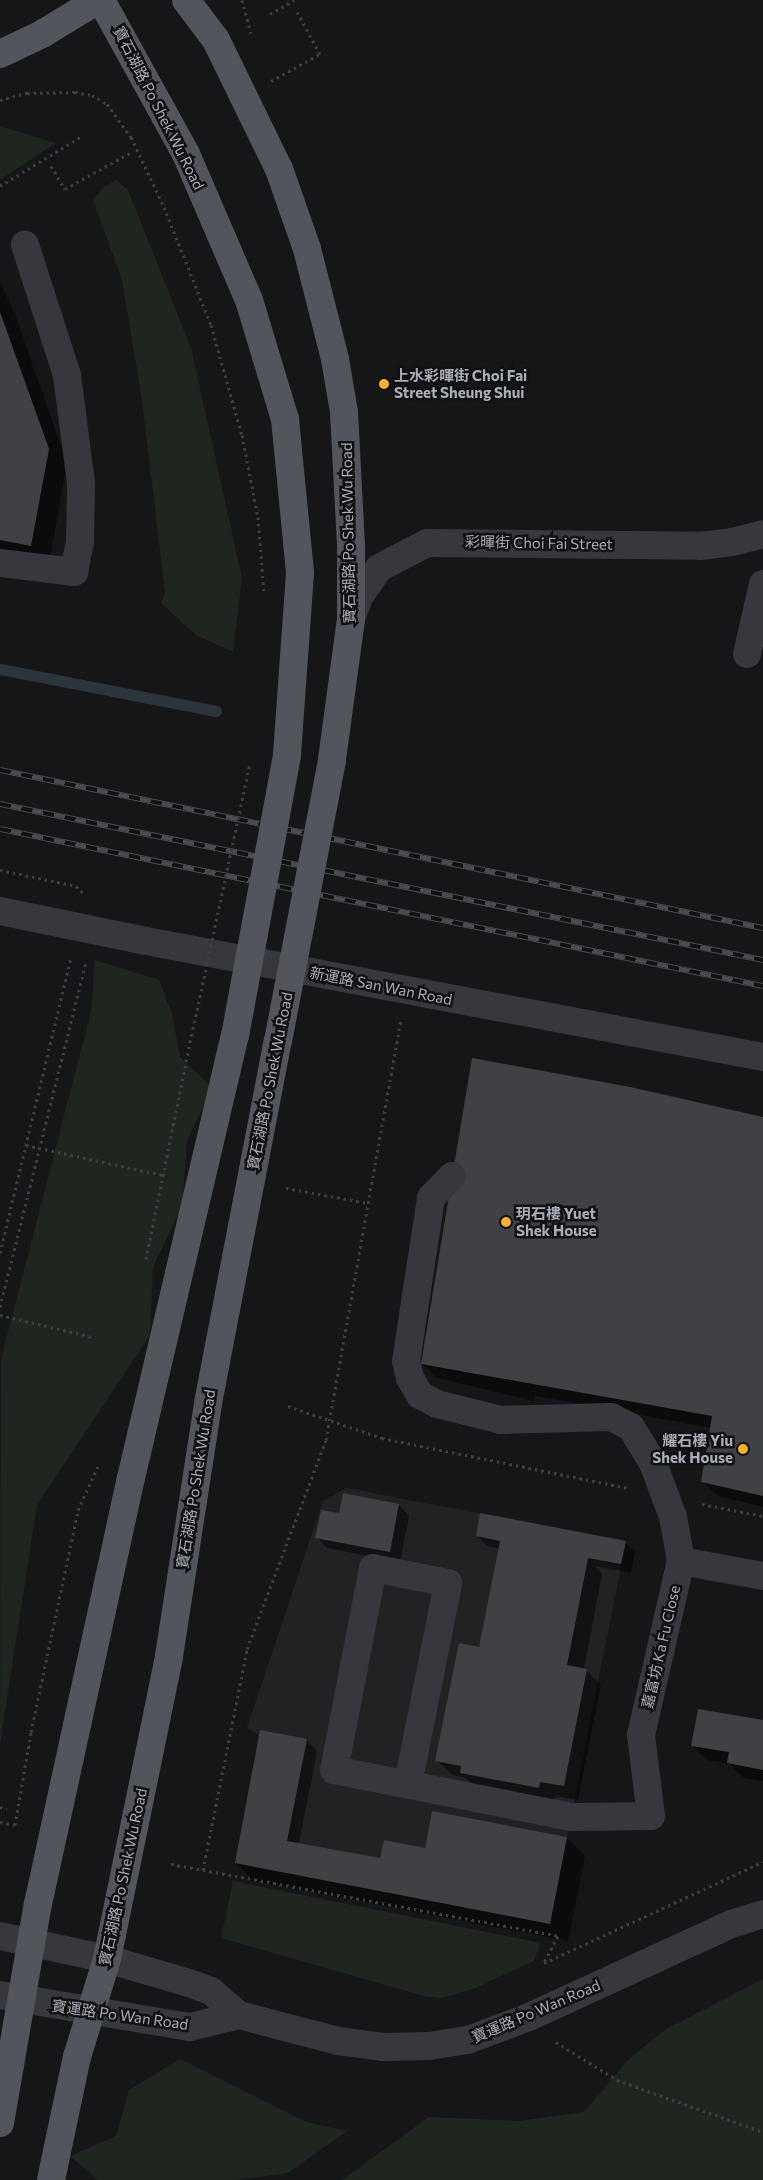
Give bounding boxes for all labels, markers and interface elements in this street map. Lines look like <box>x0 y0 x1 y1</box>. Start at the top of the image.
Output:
street label: 寶石湖路 Po Shek Wu Road <box>110 23 208 193</box>
place label: 上水彩暉街 Choi Fai Street Sheung Shui <box>394 366 527 401</box>
marker: 上水彩暉街 Choi Fai Street Sheung Shui <box>378 378 390 390</box>
street label: 寶石湖路 Po Shek Wu Road <box>337 442 359 624</box>
street label: 彩暉街 Choi Fai Street <box>465 533 613 553</box>
street label: 新運路 San Wan Road <box>308 963 454 1009</box>
street label: 寶石湖路 Po Shek Wu Road <box>244 990 296 1172</box>
place label: 玥石樓 Yuet Shek House <box>516 1204 597 1239</box>
marker: 玥石樓 Yuet Shek House <box>500 1216 512 1228</box>
street label: 寶石湖路 Po Shek Wu Road <box>173 1388 219 1570</box>
place label: 耀石樓 Yiu Shek House <box>652 1431 733 1466</box>
marker: 耀石樓 Yiu Shek House <box>737 1443 749 1455</box>
street label: 嘉富坊 Ka Fu Close <box>638 1584 684 1710</box>
street label: 寶石湖路 Po Shek Wu Road <box>95 1787 151 1967</box>
street label: 寶運路 Po Wan Road <box>469 1976 603 2046</box>
street label: 寶運路 Po Wan Road <box>51 1997 189 2033</box>

